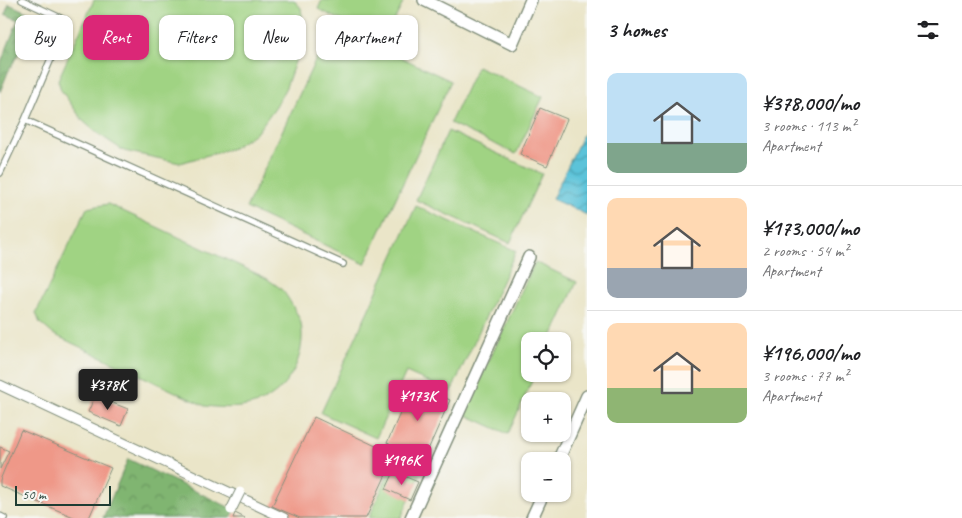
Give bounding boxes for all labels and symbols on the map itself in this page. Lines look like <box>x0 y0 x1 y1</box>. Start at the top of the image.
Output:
pin: ¥378K <box>73 368 143 411</box>
pin: ¥173K <box>383 380 453 422</box>
pin: ¥196K <box>367 444 437 486</box>
scale bar <box>15 483 111 506</box>

